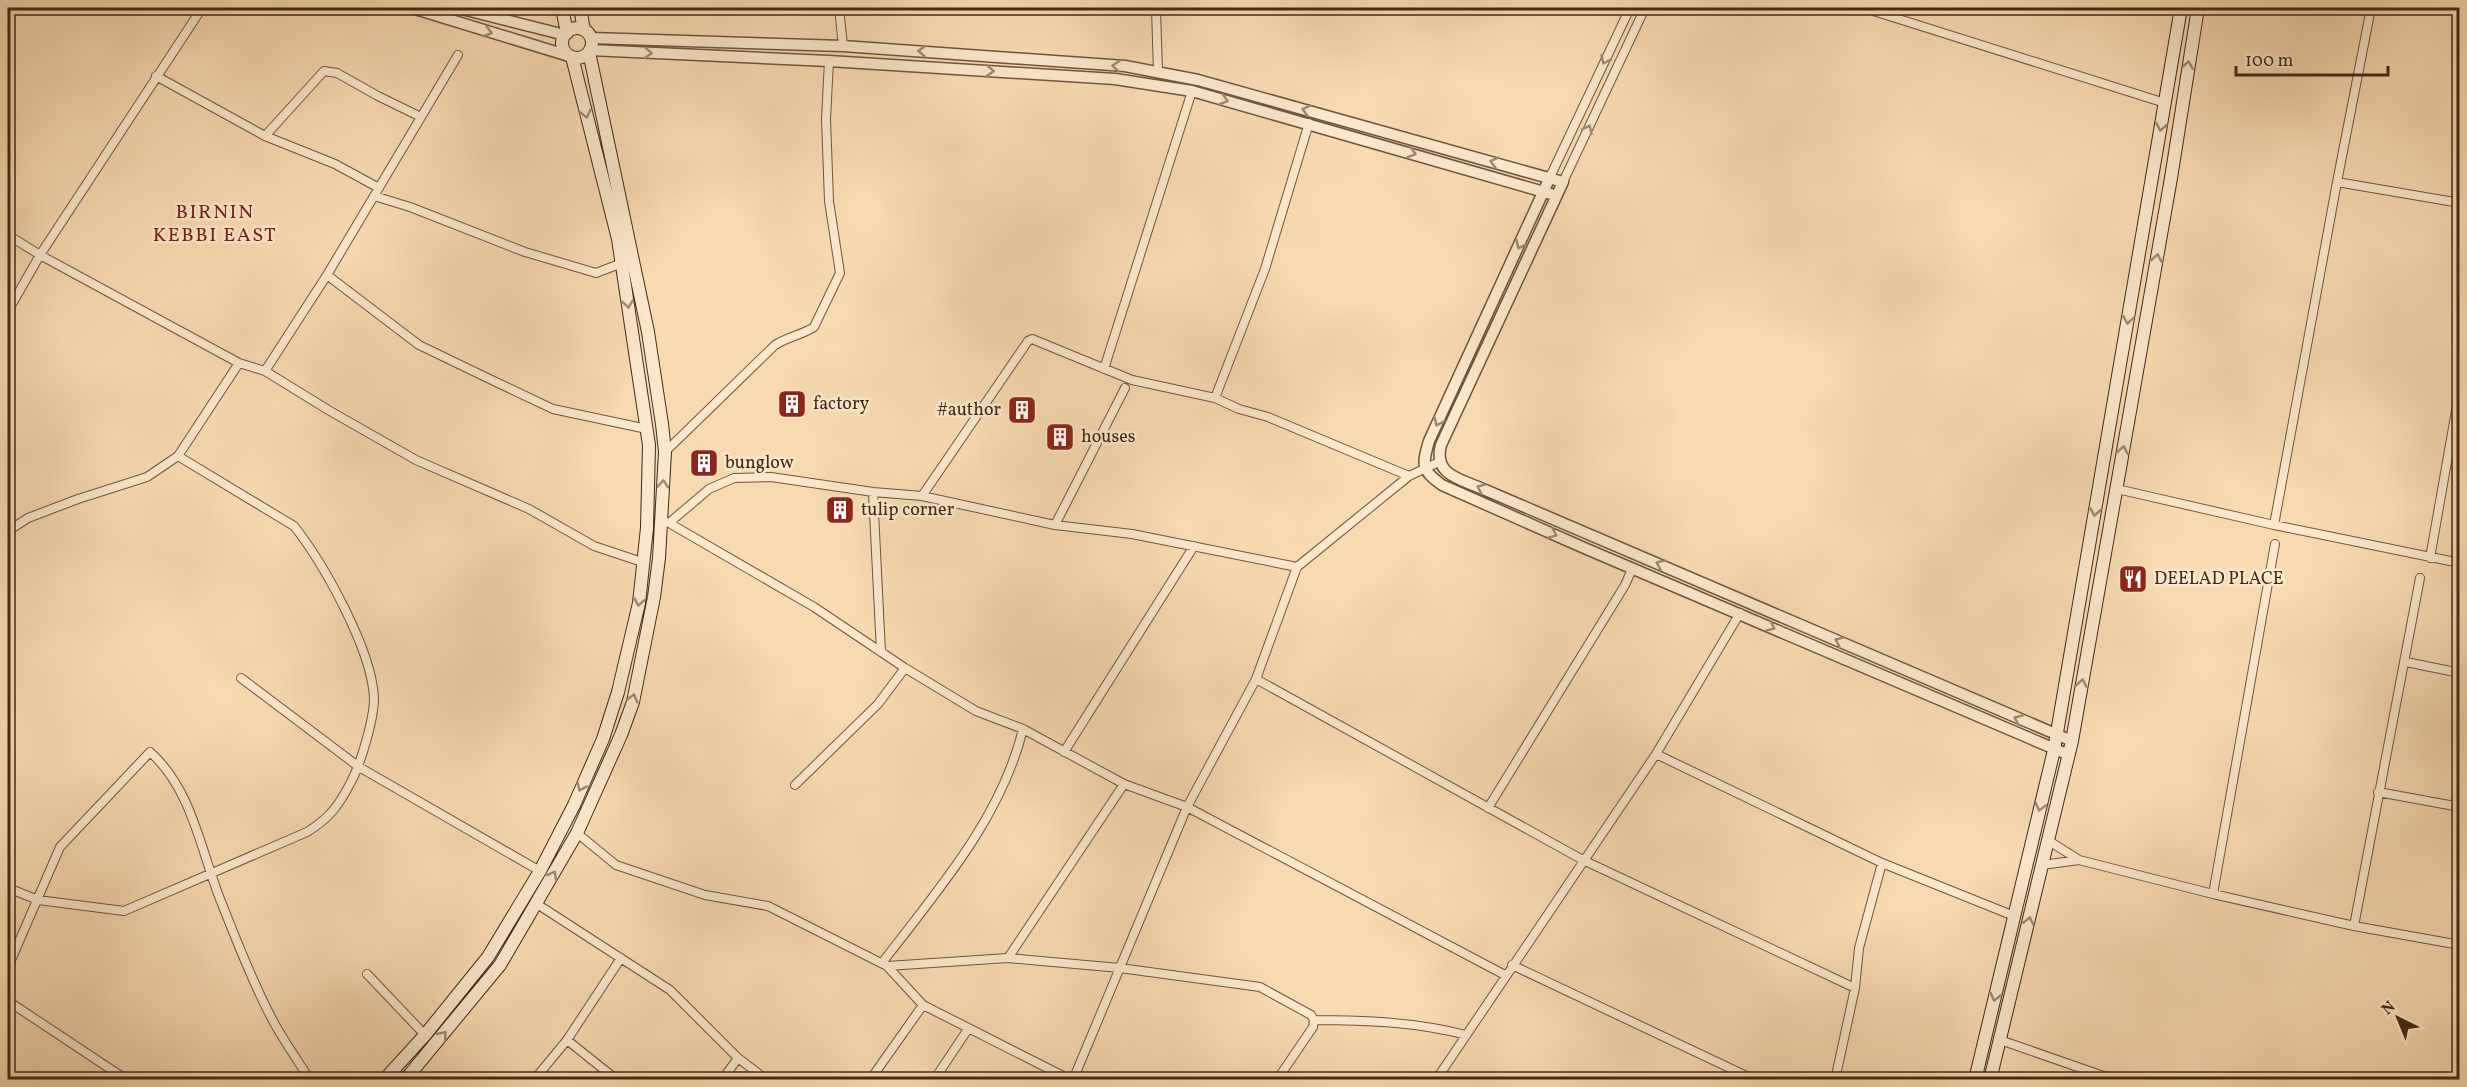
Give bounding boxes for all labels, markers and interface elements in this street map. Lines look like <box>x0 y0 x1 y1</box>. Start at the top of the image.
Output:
one-way arrow <box>482 25 493 37</box>
scale bar <box>2236 39 2388 77</box>
one-way arrow <box>917 45 926 58</box>
one-way arrow <box>644 47 653 60</box>
text: 100 m <box>2245 49 2294 74</box>
one-way arrow <box>1601 54 1613 65</box>
one-way arrow <box>1112 60 1121 73</box>
one-way arrow <box>2182 61 2194 70</box>
one-way arrow <box>985 64 994 77</box>
one-way arrow <box>1219 92 1229 105</box>
one-way arrow <box>1301 105 1312 117</box>
one-way arrow <box>579 108 592 118</box>
one-way arrow <box>2155 122 2168 132</box>
one-way arrow <box>1580 125 1592 136</box>
one-way arrow <box>1406 146 1417 158</box>
one-way arrow <box>1489 156 1499 169</box>
district label: BIRNIN KEBBI EAST <box>153 199 277 250</box>
one-way arrow <box>1515 238 1527 249</box>
one-way arrow <box>2150 253 2163 263</box>
one-way arrow <box>622 299 634 308</box>
one-way arrow <box>2122 314 2135 324</box>
building icon: factory <box>776 388 808 420</box>
place label: factory <box>813 392 869 417</box>
building icon: #author <box>1006 394 1038 426</box>
place label: #author <box>937 398 1001 423</box>
one-way arrow <box>1433 415 1445 426</box>
building icon: houses <box>1044 421 1076 453</box>
place label: houses <box>1081 425 1135 450</box>
one-way arrow <box>2117 445 2129 454</box>
building icon: bunglow <box>688 447 720 479</box>
place label: bunglow <box>725 451 794 476</box>
one-way arrow <box>657 480 670 489</box>
one-way arrow <box>1476 483 1487 495</box>
building icon: tulip corner <box>824 494 856 526</box>
place label: tulip corner <box>861 498 955 523</box>
one-way arrow <box>2089 506 2102 516</box>
one-way arrow <box>1546 527 1557 539</box>
one-way arrow <box>1655 559 1666 571</box>
restaurant icon: DEELAD PLACE <box>2117 563 2149 595</box>
place label: DEELAD PLACE <box>2154 567 2284 592</box>
one-way arrow <box>633 596 646 606</box>
one-way arrow <box>1764 619 1775 631</box>
one-way arrow <box>1835 636 1846 648</box>
one-way arrow <box>2076 679 2088 688</box>
one-way arrow <box>626 693 639 703</box>
one-way arrow <box>2013 714 2024 726</box>
one-way arrow <box>577 781 589 792</box>
one-way arrow <box>2035 802 2048 812</box>
one-way arrow <box>546 871 558 881</box>
one-way arrow <box>2021 916 2034 926</box>
north arrow <box>2368 988 2428 1048</box>
one-way arrow <box>1989 992 2002 1002</box>
text: N <box>2377 996 2401 1021</box>
one-way arrow <box>436 1031 447 1042</box>

